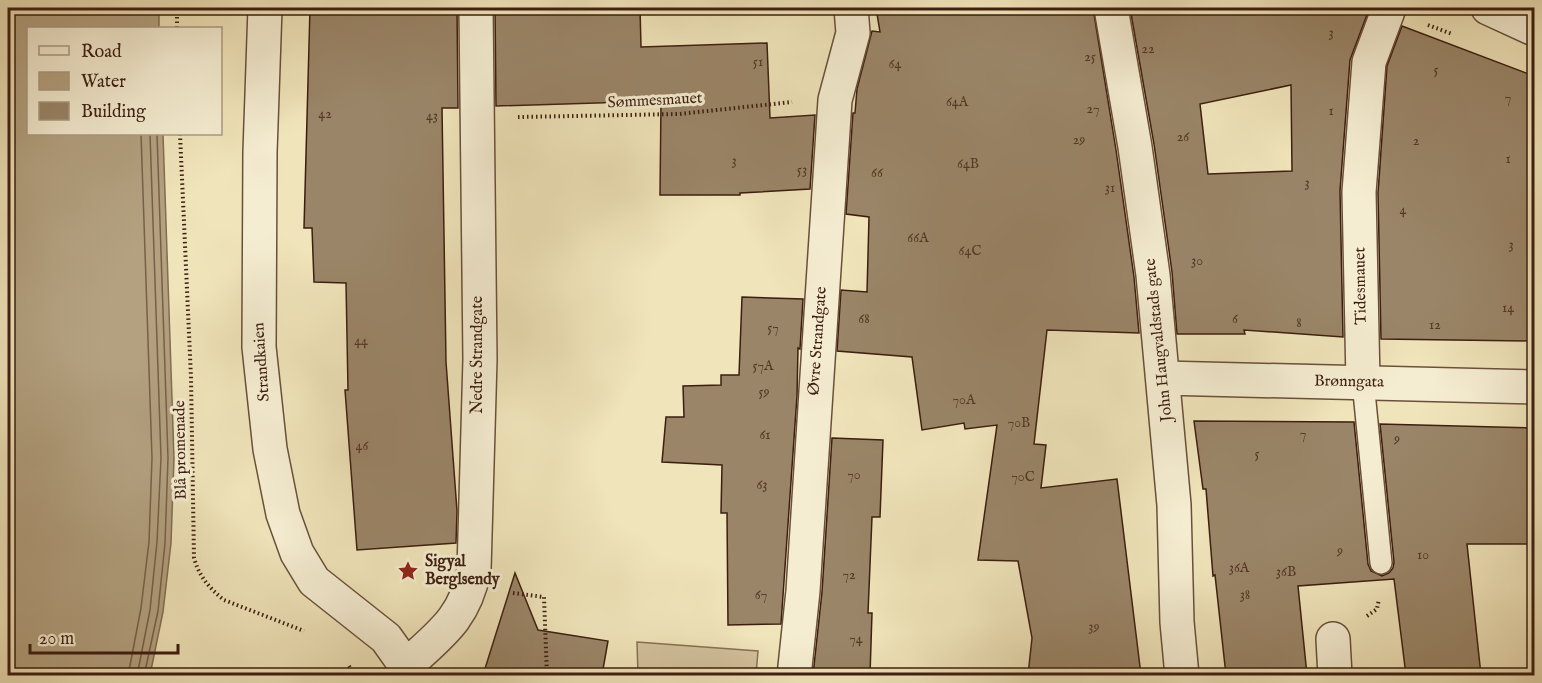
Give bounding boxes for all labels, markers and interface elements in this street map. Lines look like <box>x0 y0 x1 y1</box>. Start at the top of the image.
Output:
house number: 3 <box>1328 24 1334 42</box>
legend <box>27 27 222 135</box>
house number: 22 <box>1141 40 1155 58</box>
text: Road <box>81 41 122 64</box>
house number: 25 <box>1084 48 1096 66</box>
house number: 51 <box>753 53 763 71</box>
house number: 64 <box>889 55 902 73</box>
house number: 5 <box>1433 61 1439 79</box>
text: Water <box>81 71 126 94</box>
street label: Sømmesmauet <box>607 89 703 113</box>
house number: 7 <box>1505 89 1511 107</box>
house number: 64A <box>946 93 969 111</box>
house number: 27 <box>1087 100 1099 118</box>
text: Building <box>81 101 146 124</box>
house number: 1 <box>1328 102 1334 120</box>
house number: 42 <box>318 105 332 123</box>
house number: 43 <box>426 107 438 125</box>
house number: 26 <box>1177 128 1190 146</box>
house number: 29 <box>1073 131 1085 149</box>
house number: 2 <box>1413 132 1420 150</box>
house number: 1 <box>1505 150 1511 168</box>
house number: 3 <box>731 152 737 170</box>
house number: 64B <box>957 155 979 173</box>
house number: 53 <box>797 161 807 179</box>
house number: 66 <box>871 164 884 182</box>
house number: 3 <box>1304 174 1310 192</box>
house number: 31 <box>1105 179 1115 197</box>
house number: 4 <box>1400 201 1407 219</box>
house number: 66A <box>907 229 929 247</box>
house number: 3 <box>1508 236 1514 254</box>
house number: 64C <box>959 242 981 260</box>
street label: Tidesmauet <box>1350 246 1372 325</box>
house number: 30 <box>1191 252 1203 270</box>
street label: John Haugvaldstads gate <box>1140 257 1178 425</box>
street label: Øvre Strandgate <box>804 286 832 396</box>
street label: Nedre Strandgate <box>468 296 488 414</box>
house number: 14 <box>1502 299 1514 317</box>
house number: 68 <box>858 310 870 328</box>
house number: 6 <box>1232 310 1239 328</box>
house number: 8 <box>1296 314 1302 332</box>
house number: 12 <box>1429 316 1441 334</box>
house number: 57 <box>767 319 779 337</box>
street label: Strandkaien <box>249 321 275 402</box>
house number: 44 <box>354 332 368 350</box>
house number: 57A <box>752 357 774 375</box>
street label: Brønngata <box>1314 371 1384 393</box>
house number: 59 <box>758 383 770 401</box>
house number: 70A <box>953 391 976 409</box>
street label: Blå promenade <box>170 400 192 500</box>
house number: 70B <box>1008 414 1030 432</box>
house number: 7 <box>1300 425 1306 443</box>
house number: 61 <box>759 426 771 444</box>
house number: 9 <box>1393 430 1400 448</box>
house number: 46 <box>356 437 369 455</box>
house number: 5 <box>1254 445 1260 463</box>
house number: 70 <box>847 466 861 484</box>
house number: 70C <box>1011 468 1035 486</box>
house number: 63 <box>756 476 768 494</box>
house number: 9 <box>1336 542 1343 560</box>
house number: 10 <box>1417 546 1429 564</box>
place label: Sigyal Berglsendy <box>425 552 501 590</box>
place icon: Sigyal Berglsendy <box>396 559 420 583</box>
house number: 36A <box>1229 559 1250 577</box>
house number: 36B <box>1276 563 1296 581</box>
house number: 72 <box>842 566 856 584</box>
house number: 67 <box>755 586 767 604</box>
house number: 38 <box>1240 586 1250 604</box>
scale bar <box>30 617 178 655</box>
house number: 39 <box>1088 618 1100 636</box>
text: 20 m <box>39 628 74 651</box>
house number: 74 <box>849 630 863 648</box>

